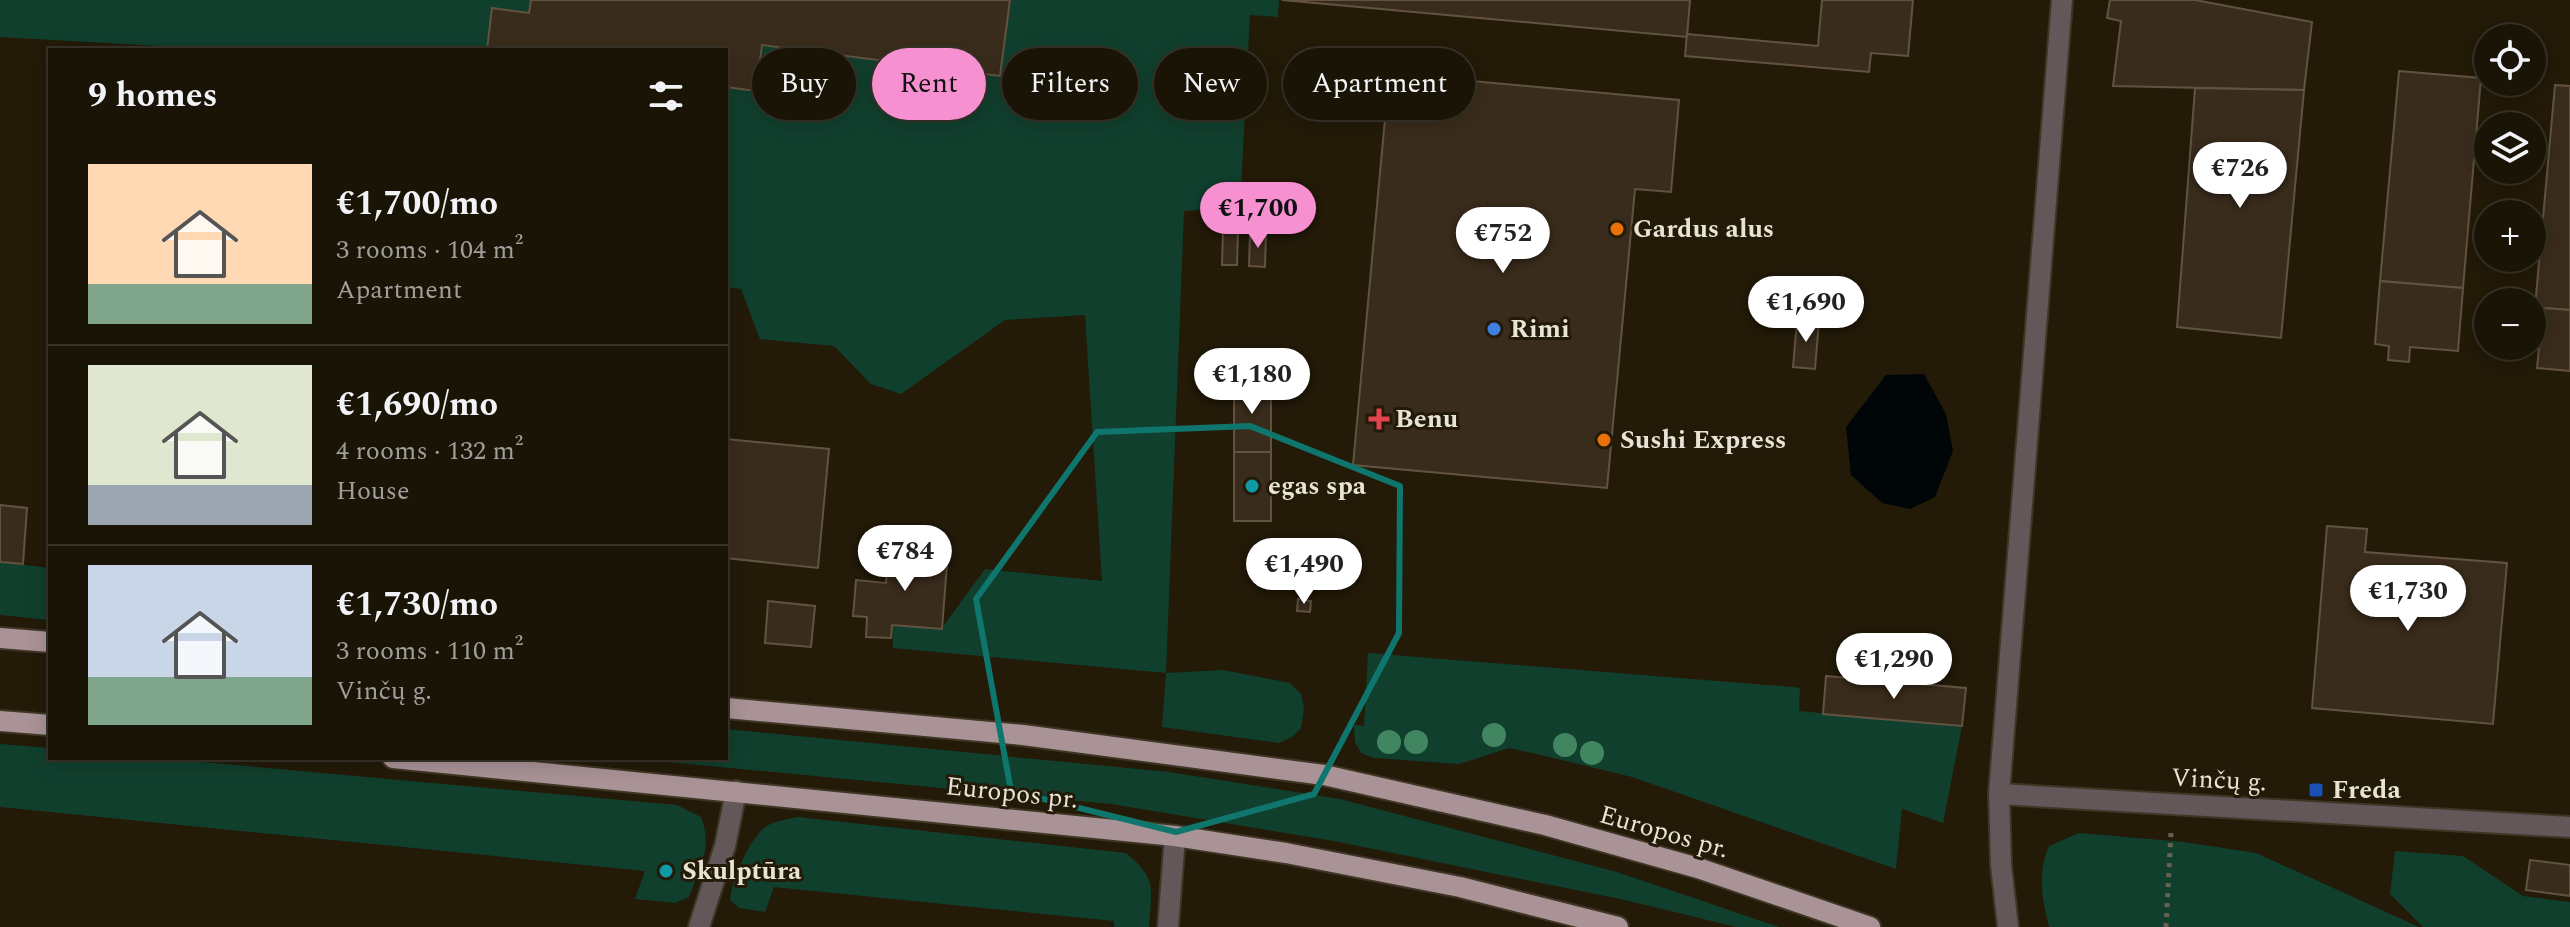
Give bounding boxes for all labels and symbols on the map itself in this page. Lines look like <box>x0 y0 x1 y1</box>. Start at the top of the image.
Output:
pin: €726 <box>2193 142 2287 210</box>
pin: €1,700 <box>1193 182 1323 250</box>
pin: €752 <box>1456 207 1550 275</box>
place label: Gardus alus <box>1633 209 1774 249</box>
marker: Gardus alus <box>1608 220 1626 238</box>
pin: €1,690 <box>1741 276 1871 344</box>
place label: Rimi <box>1510 309 1570 349</box>
marker: Rimi <box>1485 320 1503 338</box>
pin: €1,180 <box>1187 348 1317 416</box>
place label: Benu <box>1395 399 1458 439</box>
marker: Benu <box>1370 410 1388 428</box>
place label: Sushi Express <box>1620 420 1786 460</box>
marker: Sushi Express <box>1595 431 1613 449</box>
place label: egas spa <box>1268 466 1367 506</box>
marker: egas spa <box>1243 477 1261 495</box>
pin: €784 <box>858 525 952 593</box>
pin: €1,490 <box>1239 538 1369 606</box>
pin: €1,730 <box>2343 565 2473 633</box>
pin: €1,290 <box>1829 633 1959 701</box>
street label: Vinčų g. <box>2170 758 2268 802</box>
street label: Europos pr. <box>944 766 1080 820</box>
place label: Freda <box>2332 770 2402 810</box>
marker: Freda <box>2307 781 2325 799</box>
street label: Europos pr. <box>1595 794 1733 870</box>
place label: Skulptūra <box>682 851 802 891</box>
marker: Skulptūra <box>657 862 675 880</box>

